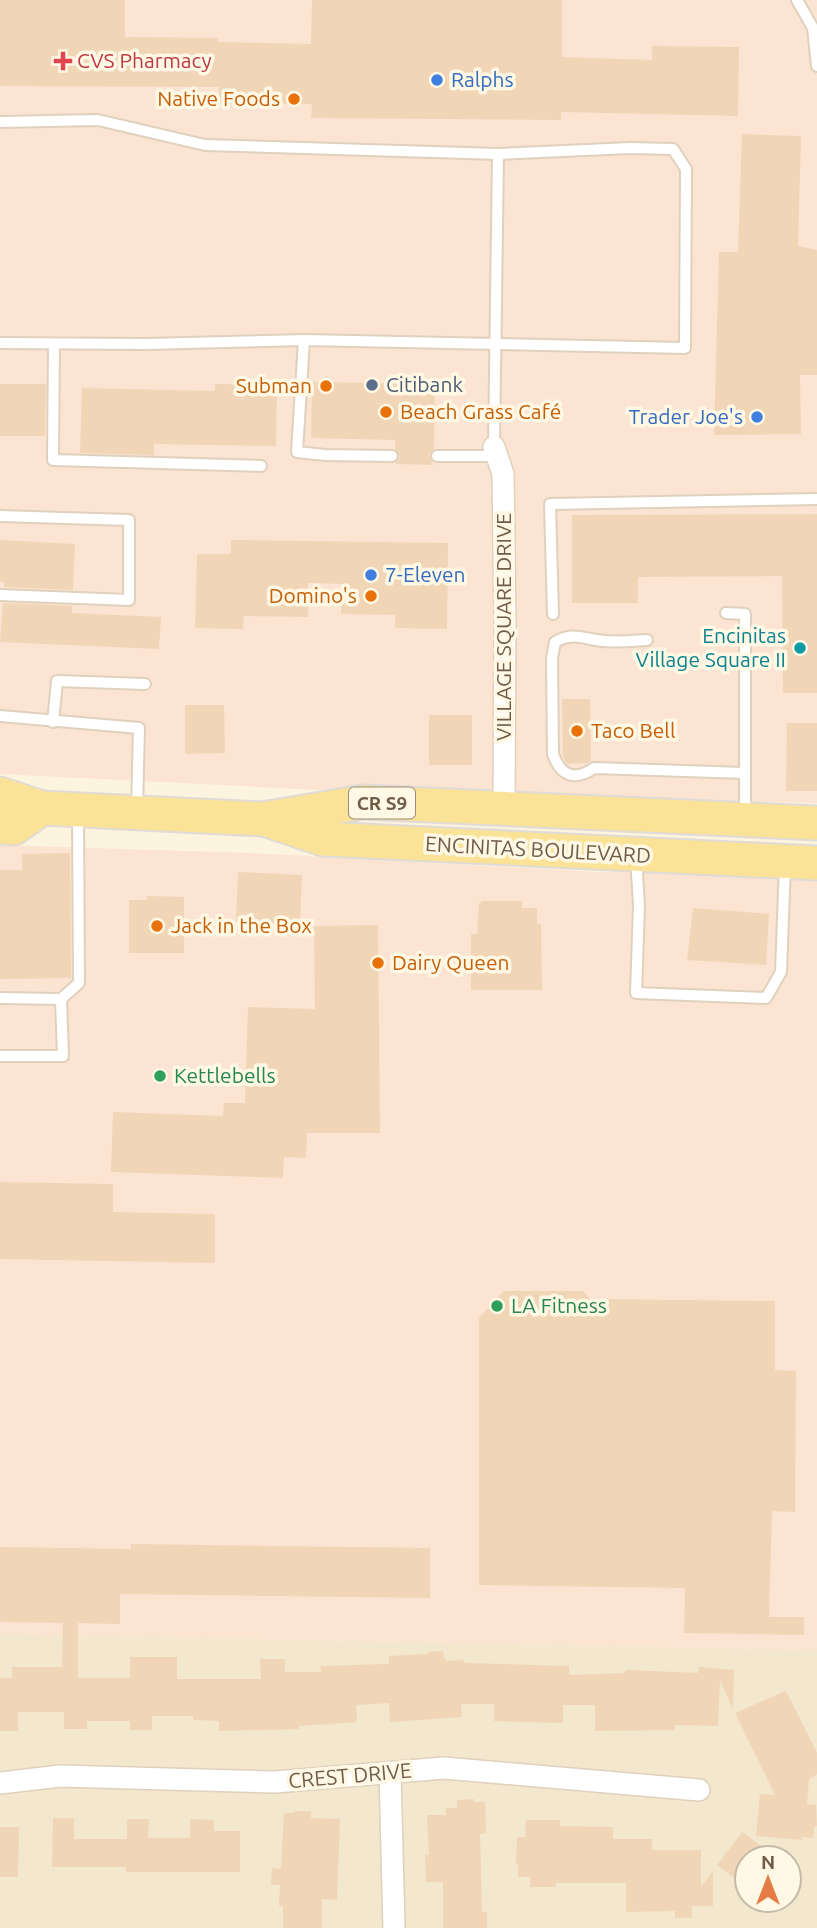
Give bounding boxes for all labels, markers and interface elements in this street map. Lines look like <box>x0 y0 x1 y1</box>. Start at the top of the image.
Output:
place label: CVS Pharmacy <box>77 48 212 72</box>
marker: CVS Pharmacy <box>55 53 71 69</box>
place label: Ralphs <box>451 67 514 91</box>
marker: Ralphs <box>429 72 445 88</box>
place label: Native Foods <box>157 86 280 110</box>
marker: Native Foods <box>286 91 302 107</box>
place label: Citibank <box>386 372 463 396</box>
place label: Subman <box>236 373 312 397</box>
marker: Citibank <box>364 377 380 393</box>
marker: Subman <box>318 378 334 394</box>
place label: Beach Grass Café <box>400 399 561 423</box>
marker: Beach Grass Café <box>378 404 394 420</box>
place label: Trader Joe's <box>629 404 743 428</box>
marker: Trader Joe's <box>749 409 765 425</box>
street label: VILLAGE SQUARE DRIVE <box>491 513 515 741</box>
place label: 7-Eleven <box>385 562 466 586</box>
marker: 7-Eleven <box>363 567 379 583</box>
place label: Domino's <box>269 583 357 607</box>
marker: Domino's <box>363 588 379 604</box>
place label: Encinitas Village Square II <box>635 623 786 671</box>
marker: Encinitas Village Square II <box>792 640 808 656</box>
place label: Taco Bell <box>591 718 675 742</box>
marker: Taco Bell <box>569 723 585 739</box>
road number: CR S9 <box>349 788 415 818</box>
street label: ENCINITAS BOULEVARD <box>425 831 652 867</box>
place label: Jack in the Box <box>171 913 312 937</box>
marker: Jack in the Box <box>149 918 165 934</box>
place label: Dairy Queen <box>392 950 510 974</box>
marker: Dairy Queen <box>370 955 386 971</box>
place label: Kettlebells <box>174 1063 276 1087</box>
marker: Kettlebells <box>152 1068 168 1084</box>
place label: LA Fitness <box>511 1293 607 1317</box>
marker: LA Fitness <box>489 1298 505 1314</box>
street label: CREST DRIVE <box>287 1758 413 1792</box>
north arrow <box>733 1844 803 1914</box>
text: N <box>761 1851 775 1873</box>

